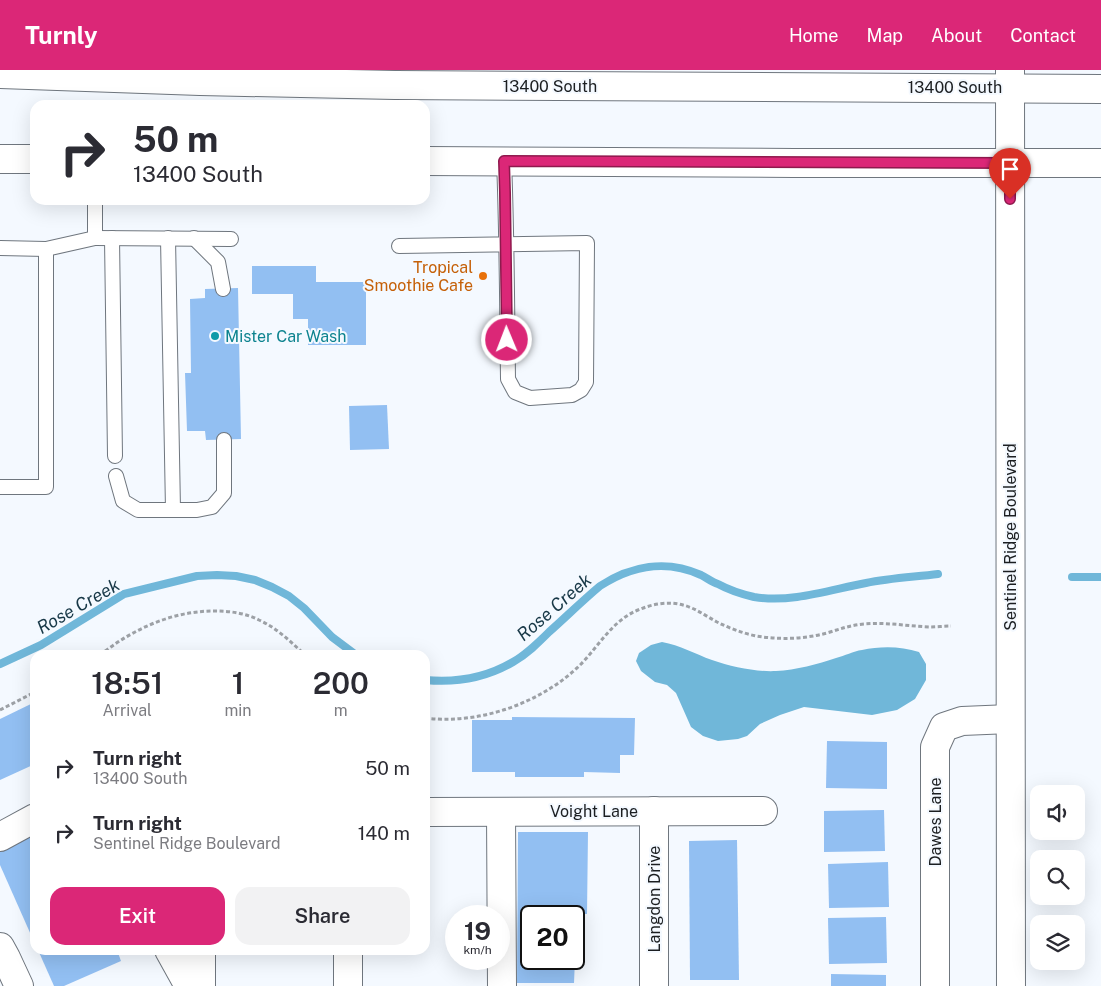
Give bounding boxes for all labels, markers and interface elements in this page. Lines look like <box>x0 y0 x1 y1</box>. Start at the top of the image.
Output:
text: Turnly <box>25 21 98 49</box>
text: Home <box>789 25 839 46</box>
text: Map <box>867 25 903 46</box>
text: About <box>931 25 982 46</box>
text: Contact <box>1010 25 1076 46</box>
street label: 13400 South <box>503 77 597 96</box>
street label: 13400 South <box>908 78 1002 97</box>
text: 50 m <box>133 119 218 160</box>
icon: right <box>50 120 115 185</box>
pin <box>989 148 1031 199</box>
icon: arrive <box>996 155 1024 183</box>
text: 13400 South <box>133 161 263 187</box>
place label: Tropical Smoothie Cafe <box>364 258 473 295</box>
marker: Tropical Smoothie Cafe <box>477 270 489 282</box>
position arrow <box>480 313 532 365</box>
place label: Mister Car Wash <box>225 327 346 346</box>
marker: Mister Car Wash <box>209 330 221 342</box>
street label: Sentinel Ridge Boulevard <box>1001 443 1020 631</box>
water label: Rose Creek <box>512 569 596 645</box>
water label: Rose Creek <box>33 574 123 638</box>
text: 18:51 <box>91 665 163 701</box>
text: 1 <box>232 665 244 701</box>
text: 200 <box>313 665 369 701</box>
text: Arrival <box>103 701 152 720</box>
text: min <box>224 701 252 720</box>
text: m <box>334 701 348 720</box>
text: Turn right <box>93 747 182 769</box>
icon: right <box>50 754 78 782</box>
text: 50 m <box>365 757 410 779</box>
text: 13400 South <box>93 769 187 788</box>
street label: Dawes Lane <box>926 777 945 867</box>
map controls <box>1030 785 1085 970</box>
button: sound <box>1030 785 1085 840</box>
street label: Voight Lane <box>550 802 638 821</box>
text: Turn right <box>93 812 182 834</box>
icon: right <box>50 819 78 847</box>
text: 140 m <box>358 822 410 844</box>
text: Sentinel Ridge Boulevard <box>93 834 281 853</box>
street label: Langdon Drive <box>645 846 664 952</box>
button: search <box>1030 850 1085 905</box>
button: Exit <box>50 887 225 945</box>
button: Share <box>235 887 410 945</box>
speed limit sign: 20 <box>520 905 585 970</box>
button: layers <box>1030 915 1085 970</box>
text: 19 <box>464 916 491 946</box>
text: km/h <box>463 943 492 957</box>

